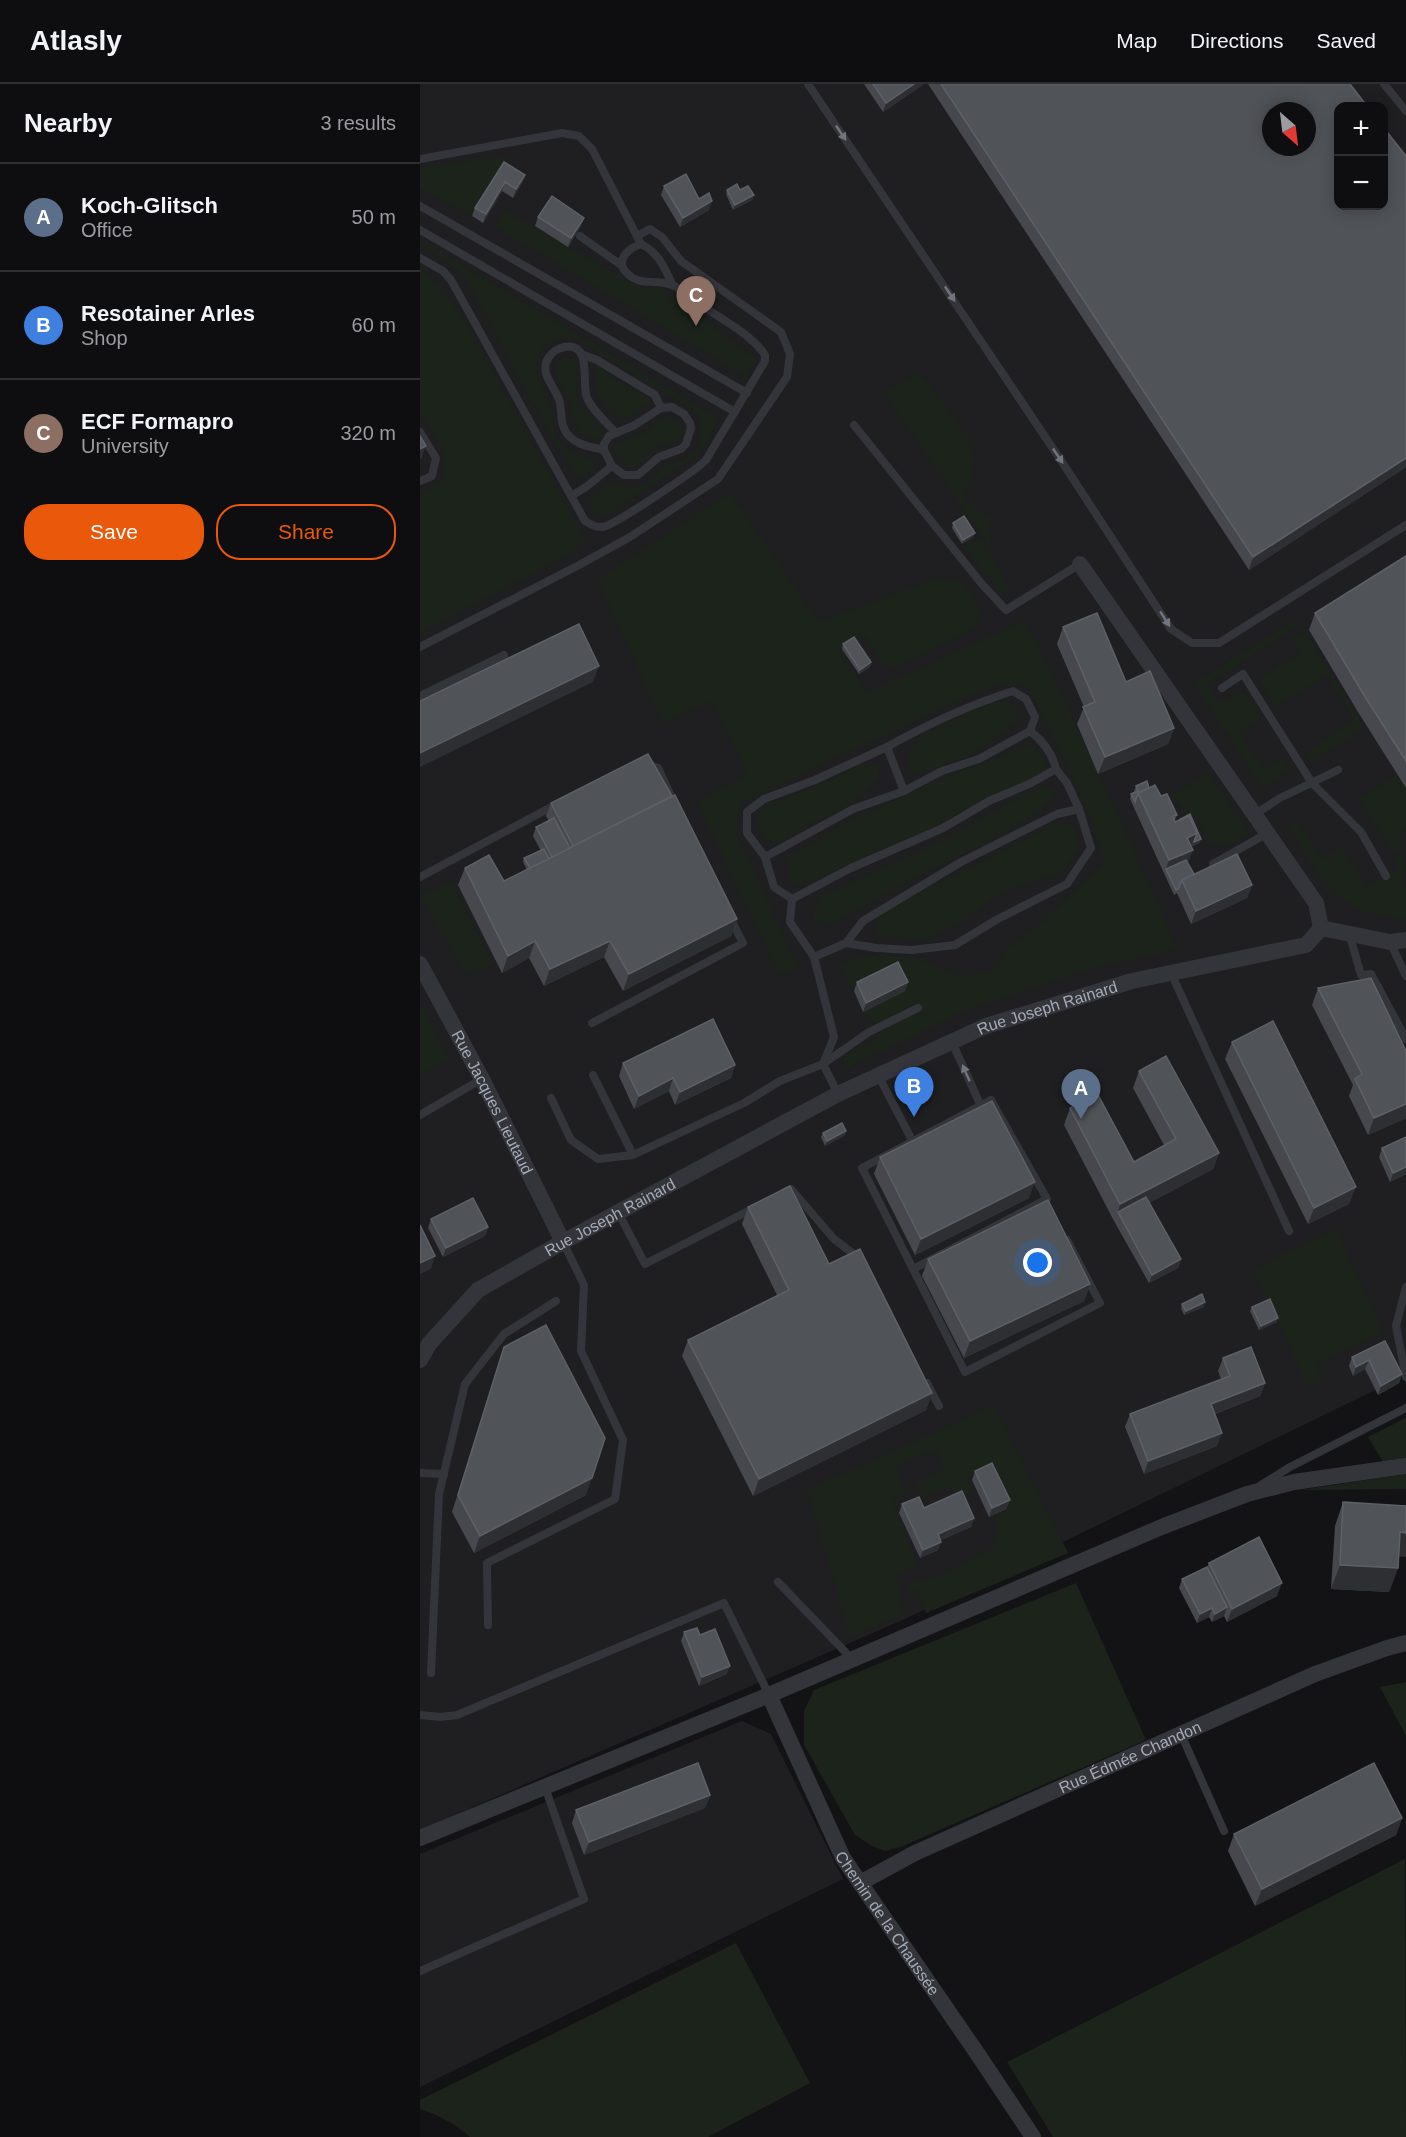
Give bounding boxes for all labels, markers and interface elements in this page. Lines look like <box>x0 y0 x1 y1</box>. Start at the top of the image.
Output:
text: Atlasly <box>30 25 122 56</box>
text: Map <box>1116 29 1157 52</box>
text: Directions <box>1190 29 1283 52</box>
text: Saved <box>1316 29 1376 52</box>
north arrow <box>1262 102 1316 156</box>
map controls <box>1334 102 1388 210</box>
button: + <box>1334 102 1388 156</box>
text: Nearby <box>24 108 112 138</box>
text: 3 results <box>320 112 396 134</box>
one-way arrow <box>835 124 846 141</box>
button: − <box>1334 156 1388 210</box>
text: Koch-Glitsch <box>81 193 218 218</box>
text: A <box>36 206 51 228</box>
text: 50 m <box>352 206 396 228</box>
text: Office <box>81 219 133 241</box>
pin: C <box>676 276 716 326</box>
one-way arrow <box>944 286 955 303</box>
text: Resotainer Arles <box>81 301 255 326</box>
text: B <box>36 314 51 336</box>
text: 60 m <box>352 314 396 336</box>
text: Shop <box>81 327 128 349</box>
text: ECF Formapro <box>81 409 234 434</box>
text: C <box>36 422 51 444</box>
text: 320 m <box>340 422 396 444</box>
text: University <box>81 435 169 457</box>
one-way arrow <box>1053 448 1064 464</box>
button: Save <box>24 504 204 560</box>
button: Share <box>216 504 396 560</box>
one-way arrow <box>1159 611 1170 627</box>
street label: Rue Joseph Rainard <box>974 978 1120 1038</box>
street label: Rue Jacques Lieutaud <box>448 1027 536 1177</box>
one-way arrow <box>961 1064 970 1082</box>
pin: B <box>894 1068 934 1117</box>
pin: A <box>1062 1070 1100 1119</box>
street label: Rue Joseph Rainard <box>542 1175 678 1260</box>
your location <box>1023 1248 1052 1277</box>
street label: Rue Édmée Chandon <box>1056 1718 1204 1797</box>
street label: Chemin de la Chaussée <box>832 1849 943 1999</box>

